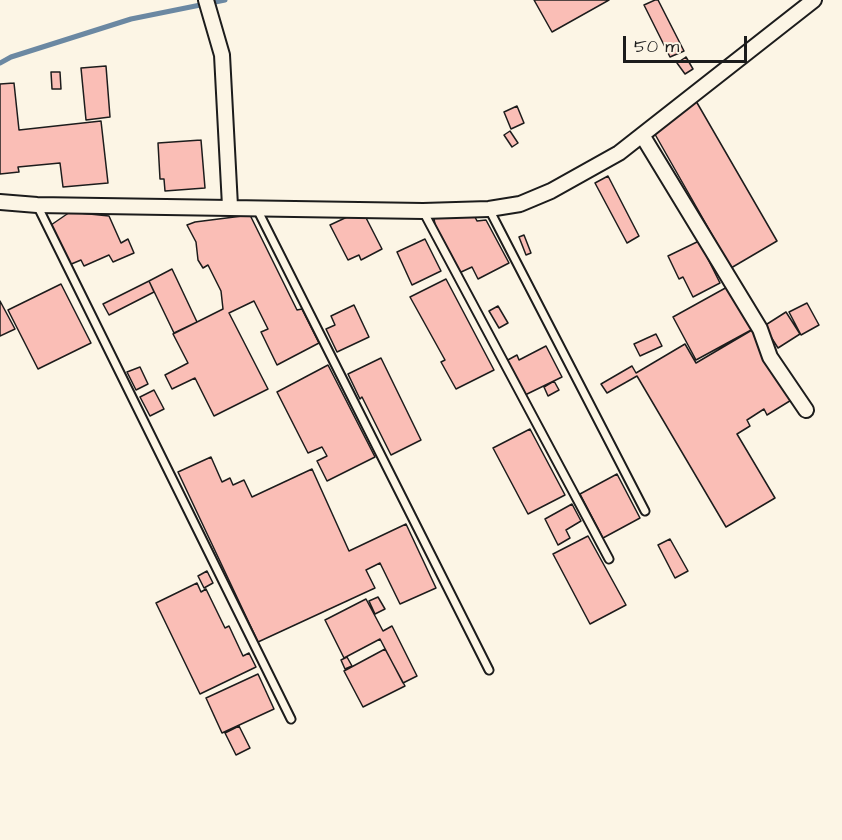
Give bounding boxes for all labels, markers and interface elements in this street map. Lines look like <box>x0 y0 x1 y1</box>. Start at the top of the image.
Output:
scale bar <box>626 24 750 62</box>
text: 50 m <box>634 34 679 59</box>

